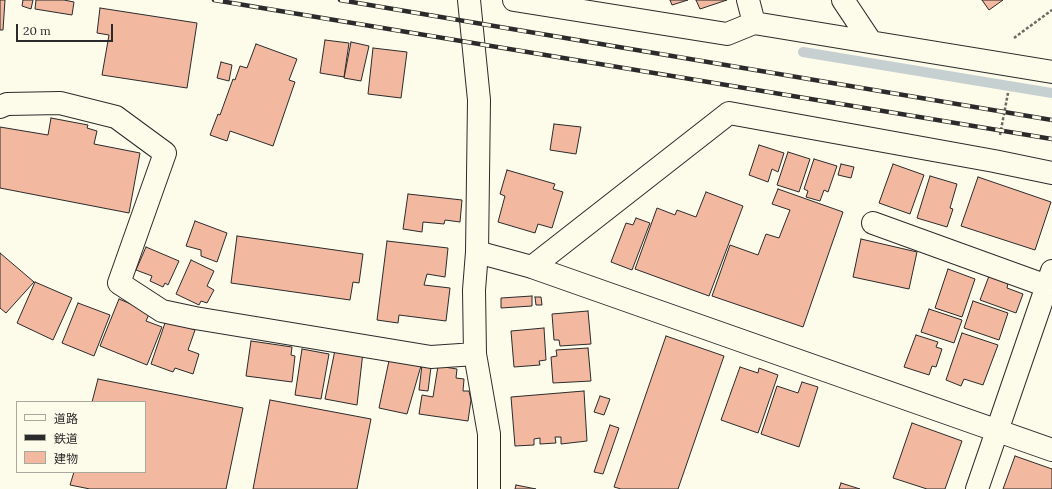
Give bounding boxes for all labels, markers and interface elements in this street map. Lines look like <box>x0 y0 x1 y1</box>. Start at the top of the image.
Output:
scale bar <box>18 16 115 42</box>
text: 20 m <box>23 23 51 38</box>
legend <box>16 401 146 473</box>
text: 道路 <box>54 411 78 426</box>
text: 鉄道 <box>54 431 78 446</box>
text: 建物 <box>54 451 78 466</box>

